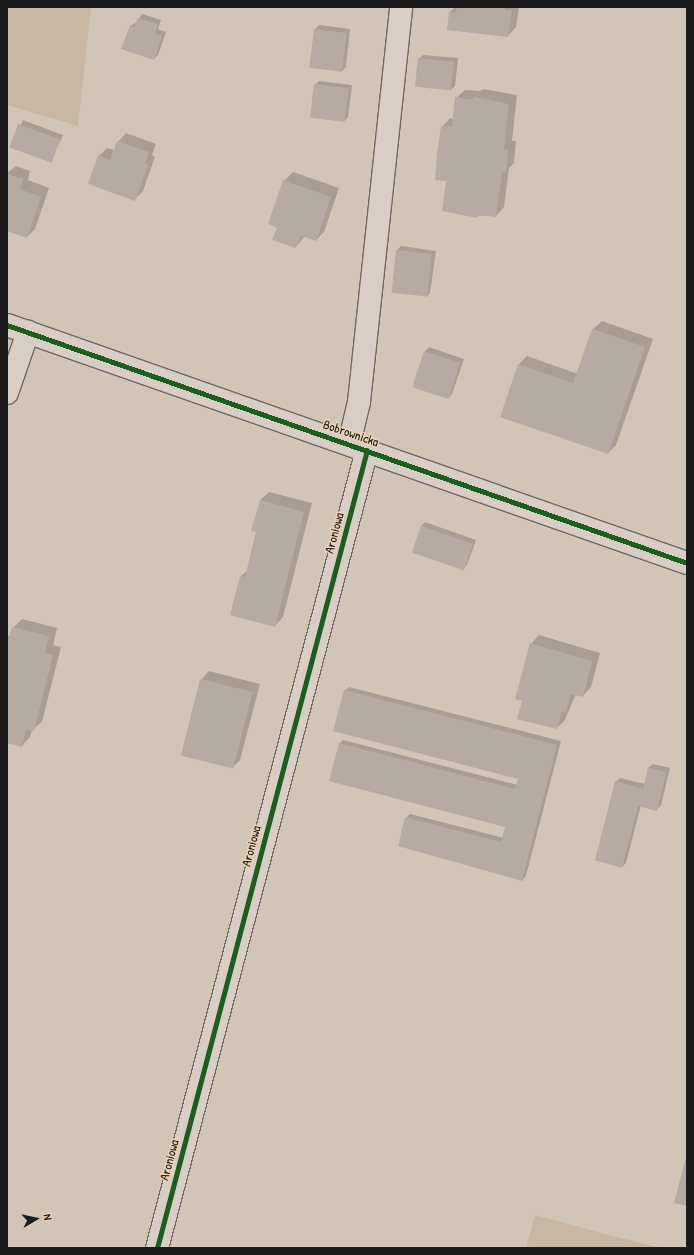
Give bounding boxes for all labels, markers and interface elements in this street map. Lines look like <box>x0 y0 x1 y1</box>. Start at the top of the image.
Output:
street label: Bobrownicka <box>321 416 381 450</box>
street label: Aroniowa <box>321 511 347 555</box>
street label: Aroniowa <box>238 824 264 868</box>
street label: Aroniowa <box>156 1138 182 1182</box>
north arrow <box>16 1199 56 1239</box>
text: N <box>40 1213 55 1221</box>

